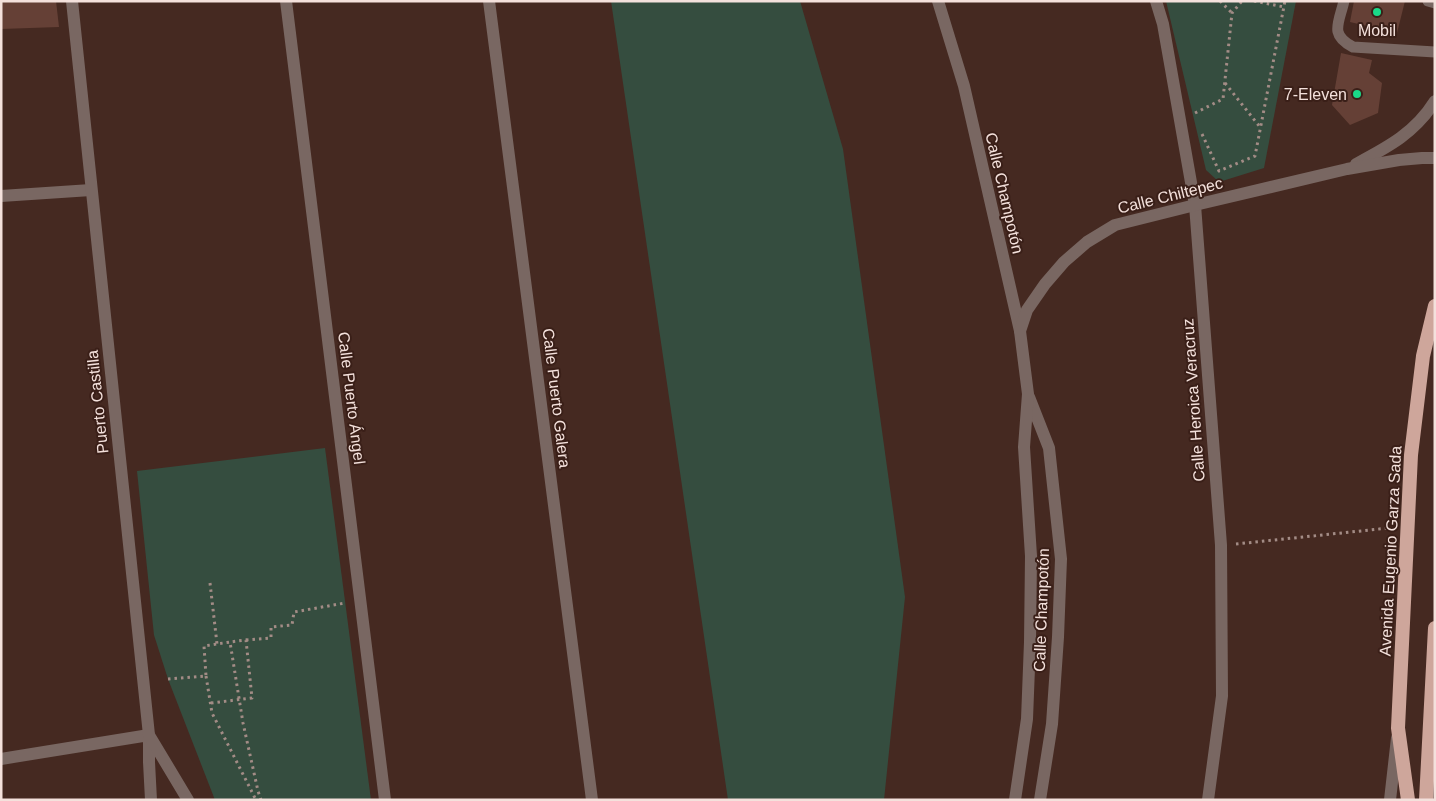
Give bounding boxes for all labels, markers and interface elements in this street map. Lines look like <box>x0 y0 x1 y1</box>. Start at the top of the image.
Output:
marker: Mobil <box>1371 6 1383 18</box>
place label: Mobil <box>1358 22 1396 39</box>
place label: 7-Eleven <box>1284 86 1347 103</box>
marker: 7-Eleven <box>1351 88 1363 100</box>
street label: Calle Champotón <box>982 131 1027 255</box>
street label: Calle Chiltepec <box>1116 174 1224 217</box>
street label: Calle Heroica Veracruz <box>1179 318 1208 482</box>
street label: Calle Puerto Galera <box>540 327 574 469</box>
street label: Calle Puerto Ángel <box>335 331 369 465</box>
street label: Puerto Castilla <box>84 349 111 455</box>
street label: Avenida Eugenio Garza Sada <box>1377 445 1405 657</box>
street label: Calle Champotón <box>1031 548 1052 672</box>

